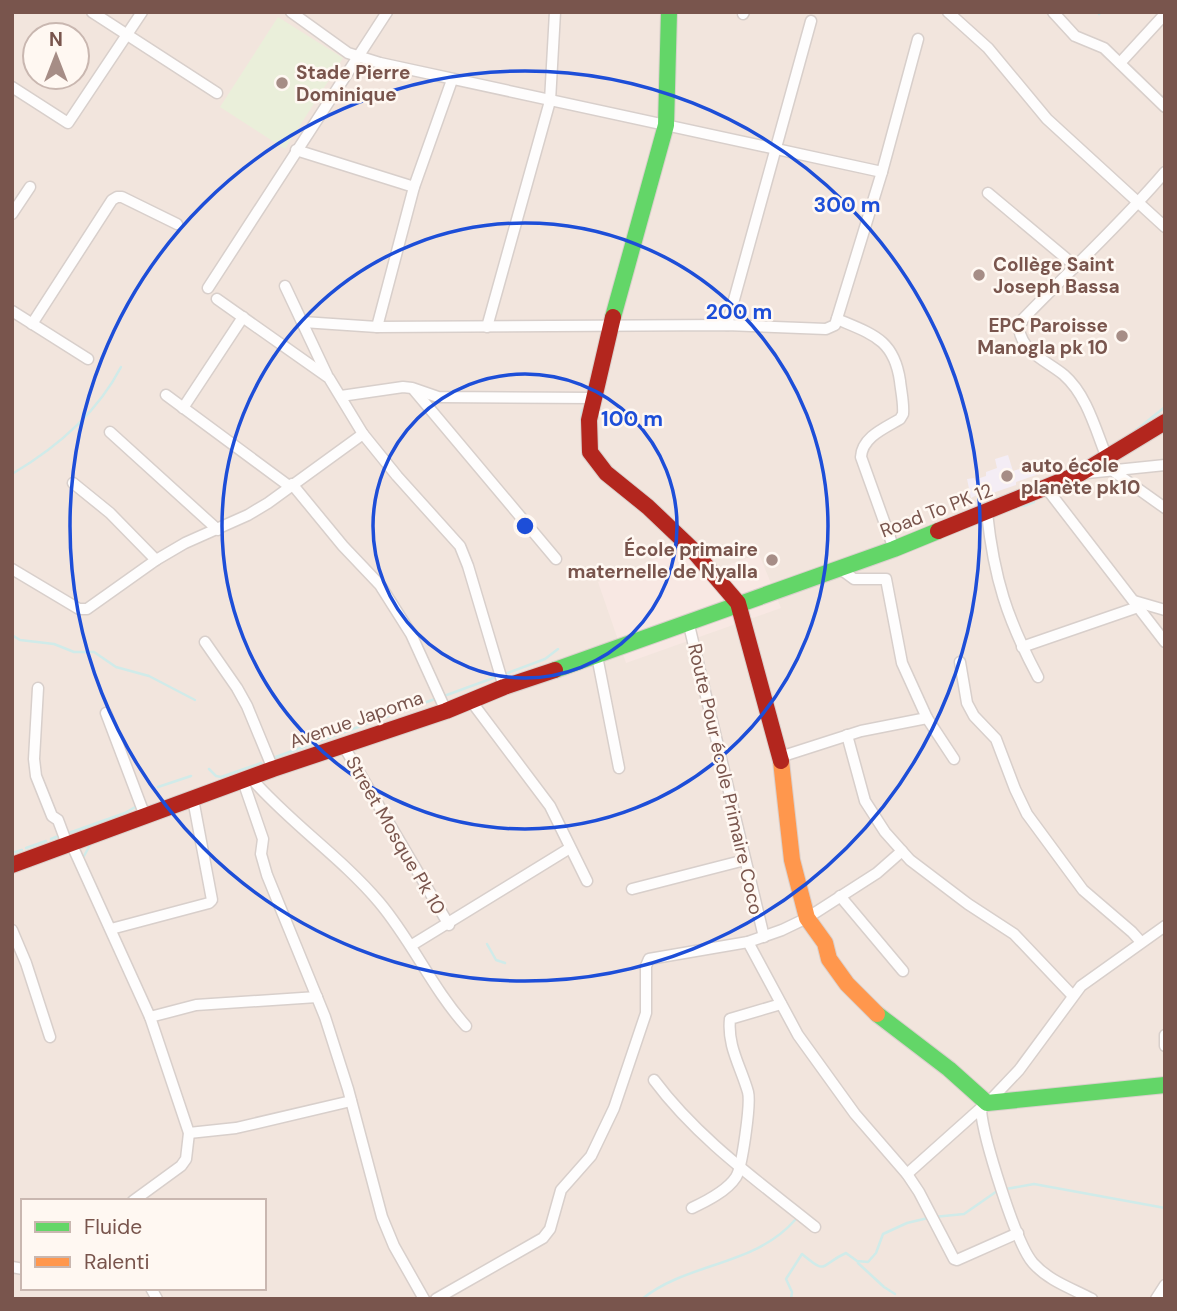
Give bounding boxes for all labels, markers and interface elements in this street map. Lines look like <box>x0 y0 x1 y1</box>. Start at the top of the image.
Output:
north arrow <box>21 21 91 91</box>
text: N <box>49 27 63 52</box>
place label: Stade Pierre Dominique <box>296 60 410 107</box>
marker: Stade Pierre Dominique <box>274 75 290 91</box>
text: 300 m <box>814 191 880 219</box>
place label: Collège Saint Joseph Bassa <box>993 252 1120 299</box>
marker: Collège Saint Joseph Bassa <box>971 267 987 283</box>
text: 200 m <box>706 298 772 326</box>
place label: EPC Paroisse Manogla pk 10 <box>977 313 1108 360</box>
marker: EPC Paroisse Manogla pk 10 <box>1114 328 1130 344</box>
text: 100 m <box>601 405 663 433</box>
place label: auto école planète pk10 <box>1021 453 1140 500</box>
marker: auto école planète pk10 <box>999 468 1015 484</box>
street label: Road To PK 12 <box>876 478 996 543</box>
centre of rings <box>513 514 537 538</box>
place label: École primaire maternelle de Nyalla <box>567 537 758 584</box>
marker: École primaire maternelle de Nyalla <box>764 552 780 568</box>
street label: Route Pour école Primaire Coco <box>682 641 769 917</box>
street label: Avenue Japoma <box>286 685 426 754</box>
street label: Street Mosque Pk 10 <box>340 752 451 919</box>
legend <box>21 1199 266 1290</box>
text: Fluide <box>84 1213 142 1241</box>
text: Ralenti <box>84 1248 150 1276</box>

